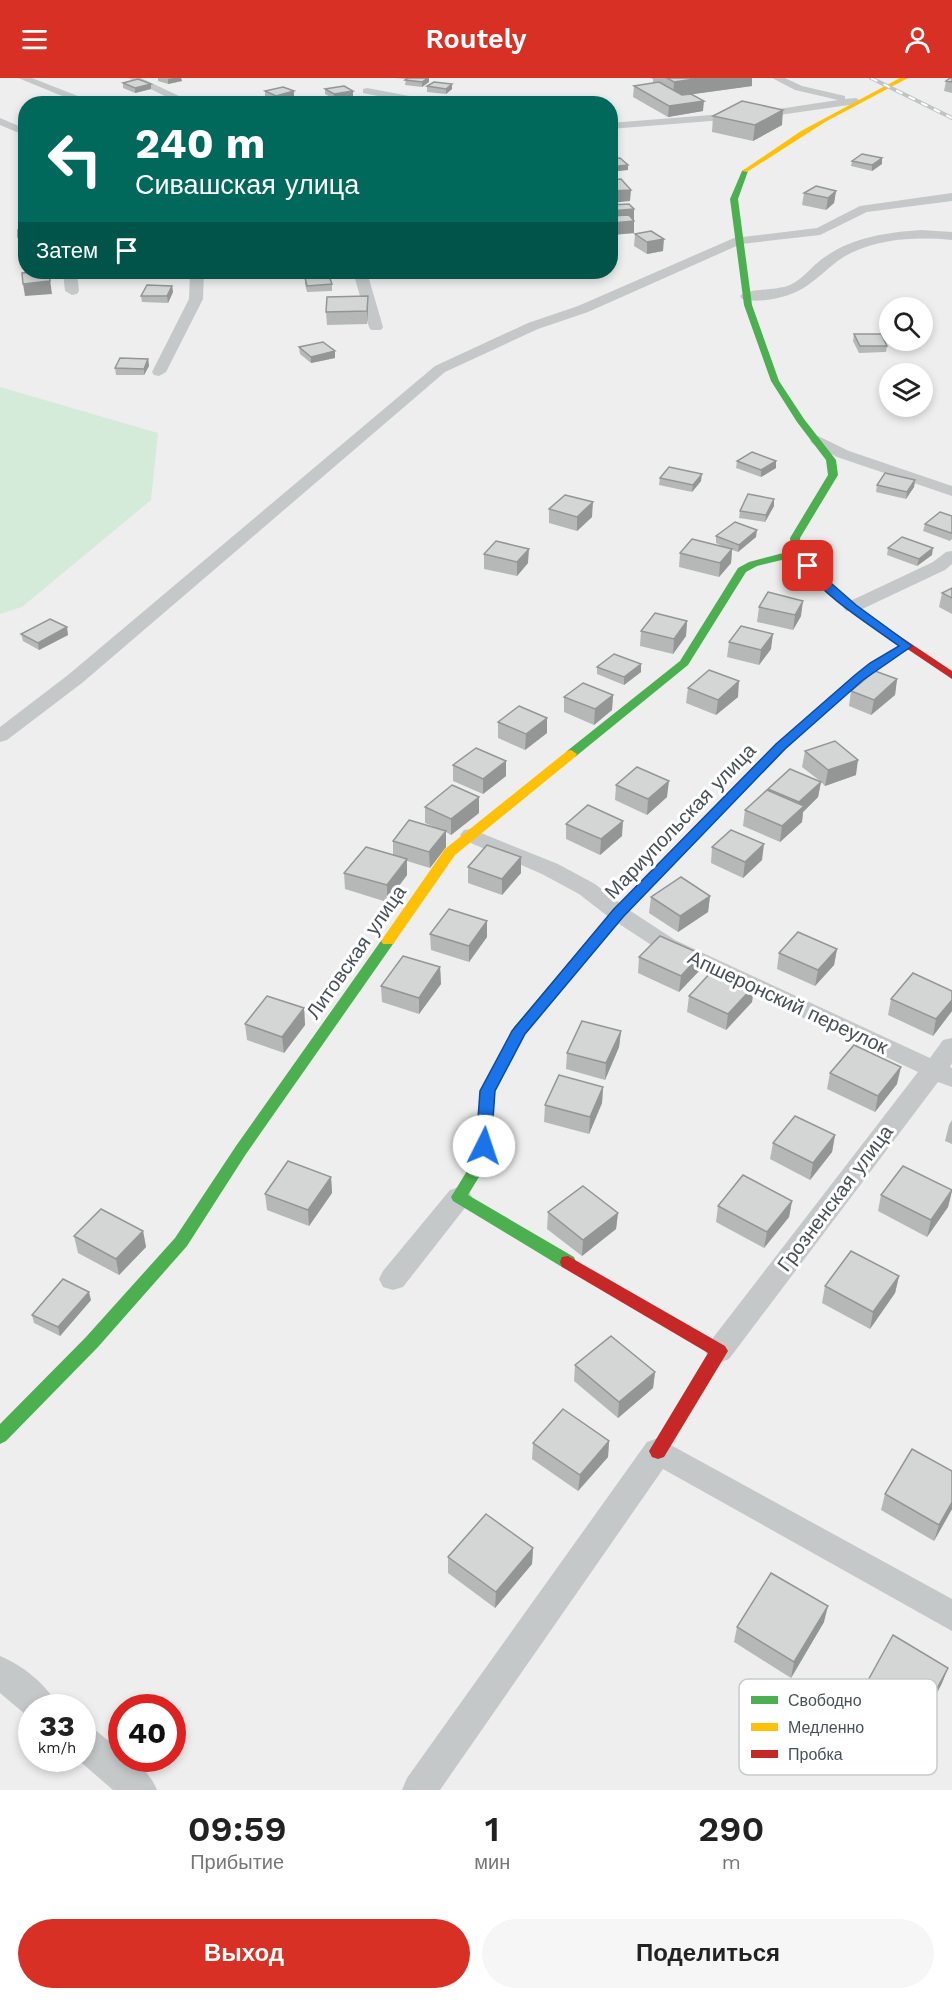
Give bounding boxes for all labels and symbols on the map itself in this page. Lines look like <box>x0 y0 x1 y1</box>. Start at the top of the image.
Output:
pin <box>782 540 833 591</box>
street label: Мариупольская улица <box>600 738 761 904</box>
street label: Литовская улица <box>301 880 412 1023</box>
street label: Апшеронский переулок <box>684 945 892 1059</box>
position arrow <box>452 1114 516 1178</box>
street label: Грозненская улица <box>772 1119 898 1276</box>
legend <box>739 1679 937 1775</box>
text: Свободно <box>788 1691 862 1710</box>
speed limit sign: 40 <box>108 1694 186 1772</box>
text: Медленно <box>788 1718 864 1737</box>
text: Пробка <box>788 1745 843 1764</box>

